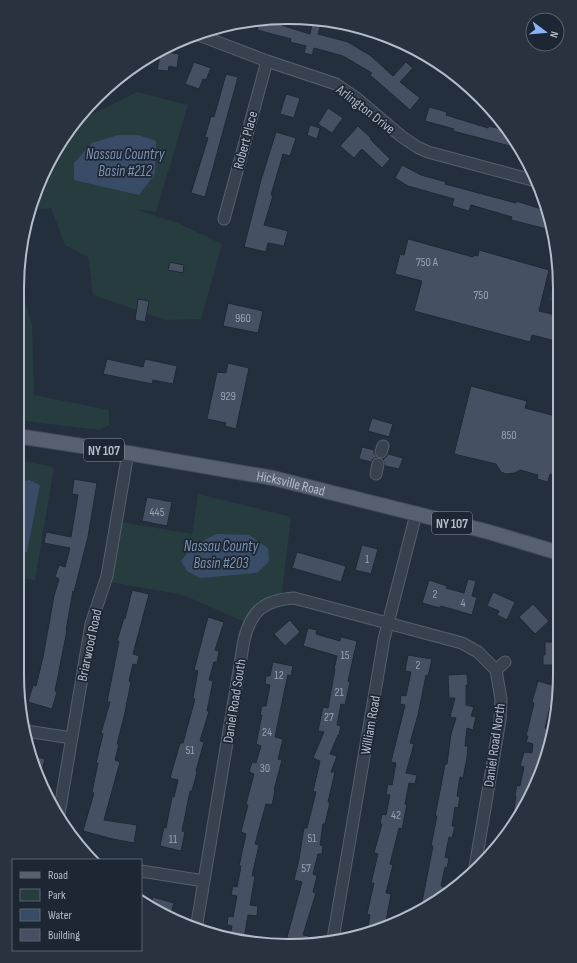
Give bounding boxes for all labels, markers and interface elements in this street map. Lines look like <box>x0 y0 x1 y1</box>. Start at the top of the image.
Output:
north arrow <box>525 12 565 52</box>
text: N <box>547 30 561 39</box>
street label: Arlington Drive <box>332 81 398 138</box>
street label: Robert Place <box>230 109 261 171</box>
water label: Nassau Country Basin #212 <box>86 145 166 181</box>
house number: 750 A <box>416 255 439 270</box>
house number: 750 <box>474 288 488 303</box>
house number: 960 <box>235 311 251 326</box>
house number: 929 <box>220 389 236 404</box>
house number: 850 <box>501 428 517 443</box>
road number: NY 107 <box>84 439 124 461</box>
street label: Hicksville Road <box>255 467 327 500</box>
house number: 445 <box>150 505 165 520</box>
road number: NY 107 <box>432 512 472 534</box>
water label: Nassau County Basin #203 <box>184 537 259 573</box>
house number: 1 <box>365 552 370 567</box>
house number: 2 <box>433 587 438 602</box>
house number: 4 <box>460 596 466 611</box>
street label: Briarwood Road <box>74 607 105 683</box>
house number: 15 <box>340 648 350 663</box>
street label: Daniel Road South <box>219 658 250 744</box>
house number: 2 <box>416 658 421 673</box>
house number: 12 <box>274 668 284 683</box>
house number: 21 <box>334 685 344 700</box>
street label: William Road <box>357 694 384 756</box>
street label: Daniel Road North <box>480 702 509 788</box>
house number: 27 <box>324 710 334 725</box>
house number: 24 <box>262 725 272 740</box>
house number: 51 <box>185 743 195 758</box>
house number: 30 <box>260 761 270 776</box>
house number: 42 <box>391 808 401 823</box>
house number: 51 <box>307 831 317 846</box>
house number: 11 <box>169 832 178 847</box>
legend <box>12 859 142 951</box>
house number: 57 <box>301 861 311 876</box>
text: Road <box>48 868 68 883</box>
text: Park <box>48 888 66 903</box>
text: Water <box>48 908 72 923</box>
text: Building <box>48 928 80 943</box>

